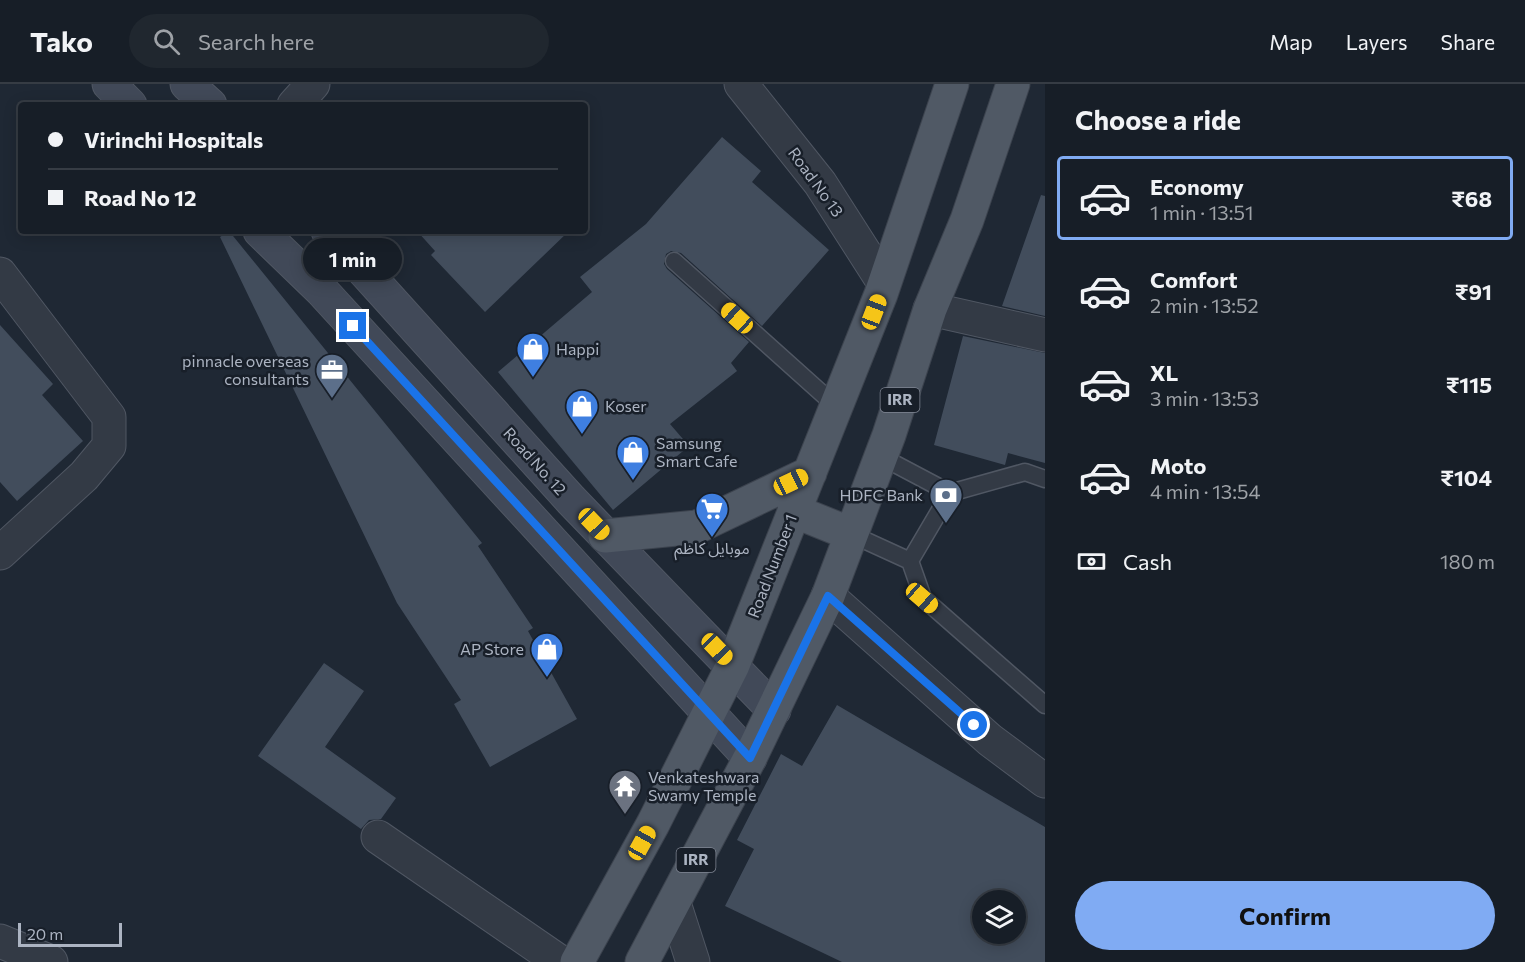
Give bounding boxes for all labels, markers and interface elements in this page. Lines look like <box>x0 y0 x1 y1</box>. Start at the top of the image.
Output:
search box <box>129 14 549 68</box>
text: Tako <box>30 24 93 58</box>
icon: search <box>150 25 183 58</box>
text: Search here <box>198 28 314 55</box>
text: Map <box>1269 29 1313 54</box>
text: Layers <box>1346 29 1408 54</box>
text: Share <box>1441 29 1495 54</box>
text: Choose a ride <box>1075 103 1241 136</box>
text: Virinchi Hospitals <box>84 126 263 153</box>
street label: Road No 13 <box>785 143 848 220</box>
icon: car <box>1078 171 1132 225</box>
text: Economy <box>1150 173 1244 200</box>
text: Road No 12 <box>84 184 197 211</box>
text: ₹68 <box>1451 185 1492 212</box>
text: 1 min · 13:51 <box>1150 200 1254 224</box>
callout: 1 min <box>304 239 403 281</box>
text: 1 min <box>329 247 376 271</box>
icon: car <box>1078 264 1132 318</box>
text: Comfort <box>1150 266 1238 293</box>
text: ₹91 <box>1455 278 1492 305</box>
car <box>859 292 889 332</box>
text: 2 min · 13:52 <box>1150 293 1259 317</box>
car <box>718 299 756 337</box>
route end <box>339 312 366 339</box>
shop icon: Happi <box>515 331 551 378</box>
place label: Happi <box>556 339 599 358</box>
place label: pinnacle overseas consultants <box>182 351 309 388</box>
office icon: pinnacle overseas consultants <box>314 352 350 399</box>
icon: car <box>1078 357 1132 411</box>
text: XL <box>1150 359 1178 386</box>
text: ₹115 <box>1446 371 1492 398</box>
text: 3 min · 13:53 <box>1150 386 1259 410</box>
shop icon: Koser <box>564 388 600 435</box>
road number: IRR <box>880 388 920 412</box>
place label: Koser <box>605 396 647 415</box>
street label: Road No. 12 <box>500 423 571 498</box>
place label: Samsung Smart Cafe <box>656 433 737 470</box>
shop icon: Samsung Smart Cafe <box>615 434 651 481</box>
icon: car <box>1078 450 1132 504</box>
text: Moto <box>1150 452 1206 479</box>
text: ₹104 <box>1440 464 1492 491</box>
car <box>771 466 811 498</box>
bank icon: HDFC Bank <box>928 477 964 524</box>
text: 4 min · 13:54 <box>1150 479 1260 503</box>
place label: HDFC Bank <box>839 485 923 504</box>
supermarket icon: موبايل كاظم <box>694 491 730 538</box>
car <box>575 505 613 543</box>
street label: Road Number 1 <box>743 511 800 620</box>
place label: موبايل كاظم <box>674 538 750 561</box>
icon: cash <box>1075 545 1108 578</box>
text: Cash <box>1123 548 1172 575</box>
text: 180 m <box>1440 549 1495 573</box>
car <box>903 579 941 617</box>
car <box>698 630 736 668</box>
shop icon: AP Store <box>529 631 565 678</box>
place label: AP Store <box>460 639 524 658</box>
route start <box>960 711 987 738</box>
place label: Venkateshwara Swamy Temple <box>648 767 759 804</box>
temple icon: Venkateshwara Swamy Temple <box>607 768 643 815</box>
car <box>625 823 659 863</box>
road number: IRR <box>676 848 716 872</box>
button: Confirm <box>1075 881 1495 950</box>
map controls <box>972 890 1026 944</box>
button: layers <box>972 890 1026 944</box>
scale bar <box>18 920 122 948</box>
text: 20 m <box>27 924 63 943</box>

